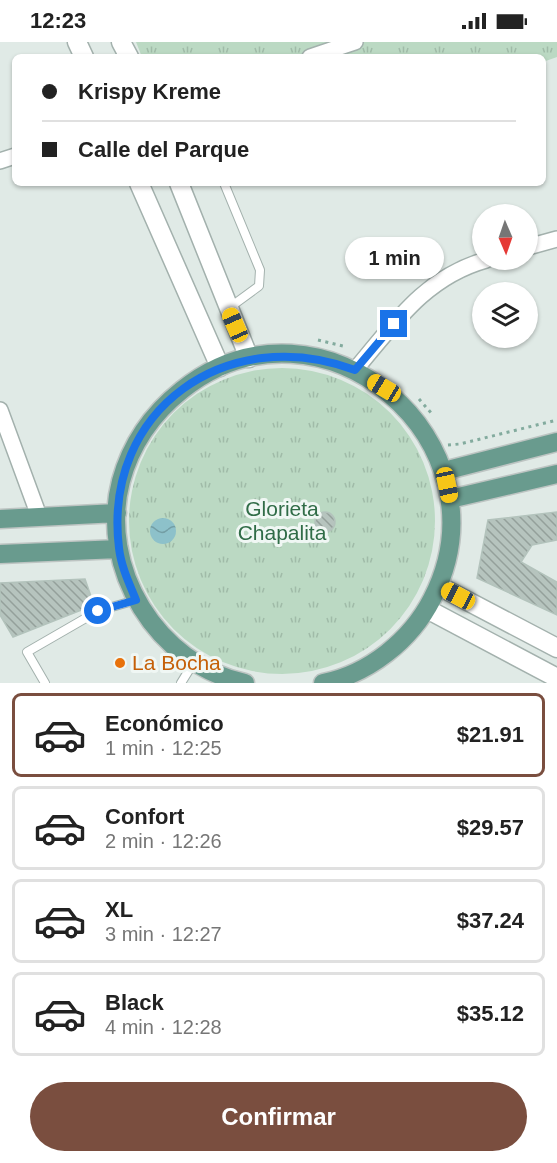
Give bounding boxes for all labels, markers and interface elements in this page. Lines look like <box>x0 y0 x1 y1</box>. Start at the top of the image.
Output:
text: 12:23 <box>30 8 86 33</box>
text: Krispy Kreme <box>78 79 221 104</box>
text: Calle del Parque <box>78 137 249 162</box>
north arrow <box>472 204 538 270</box>
map controls <box>472 204 538 348</box>
callout: 1 min <box>344 237 444 279</box>
text: 1 min <box>368 247 421 269</box>
button: layers <box>472 282 538 348</box>
car <box>219 305 251 345</box>
route end <box>380 310 407 337</box>
car <box>364 371 404 405</box>
car <box>434 466 460 504</box>
park label: Glorieta Chapalita <box>238 497 327 544</box>
car <box>438 580 478 612</box>
route start <box>84 597 111 624</box>
place label: La Bocha <box>132 651 221 674</box>
marker: La Bocha <box>113 656 127 670</box>
icon: car <box>33 708 87 762</box>
text: Económico <box>105 711 224 736</box>
text: $21.91 <box>457 722 524 747</box>
text: 1 min · 12:25 <box>105 737 222 759</box>
icon: car <box>33 801 87 855</box>
text: Confort <box>105 804 184 829</box>
text: $29.57 <box>457 815 524 840</box>
text: 2 min · 12:26 <box>105 830 222 852</box>
icon: car <box>33 894 87 948</box>
text: XL <box>105 897 133 922</box>
text: $37.24 <box>457 908 524 933</box>
text: 3 min · 12:27 <box>105 923 222 945</box>
icon: car <box>33 987 87 1041</box>
text: Black <box>105 990 164 1015</box>
text: $35.12 <box>457 1001 524 1026</box>
text: 4 min · 12:28 <box>105 1016 222 1038</box>
button: Confirmar <box>30 1082 527 1151</box>

